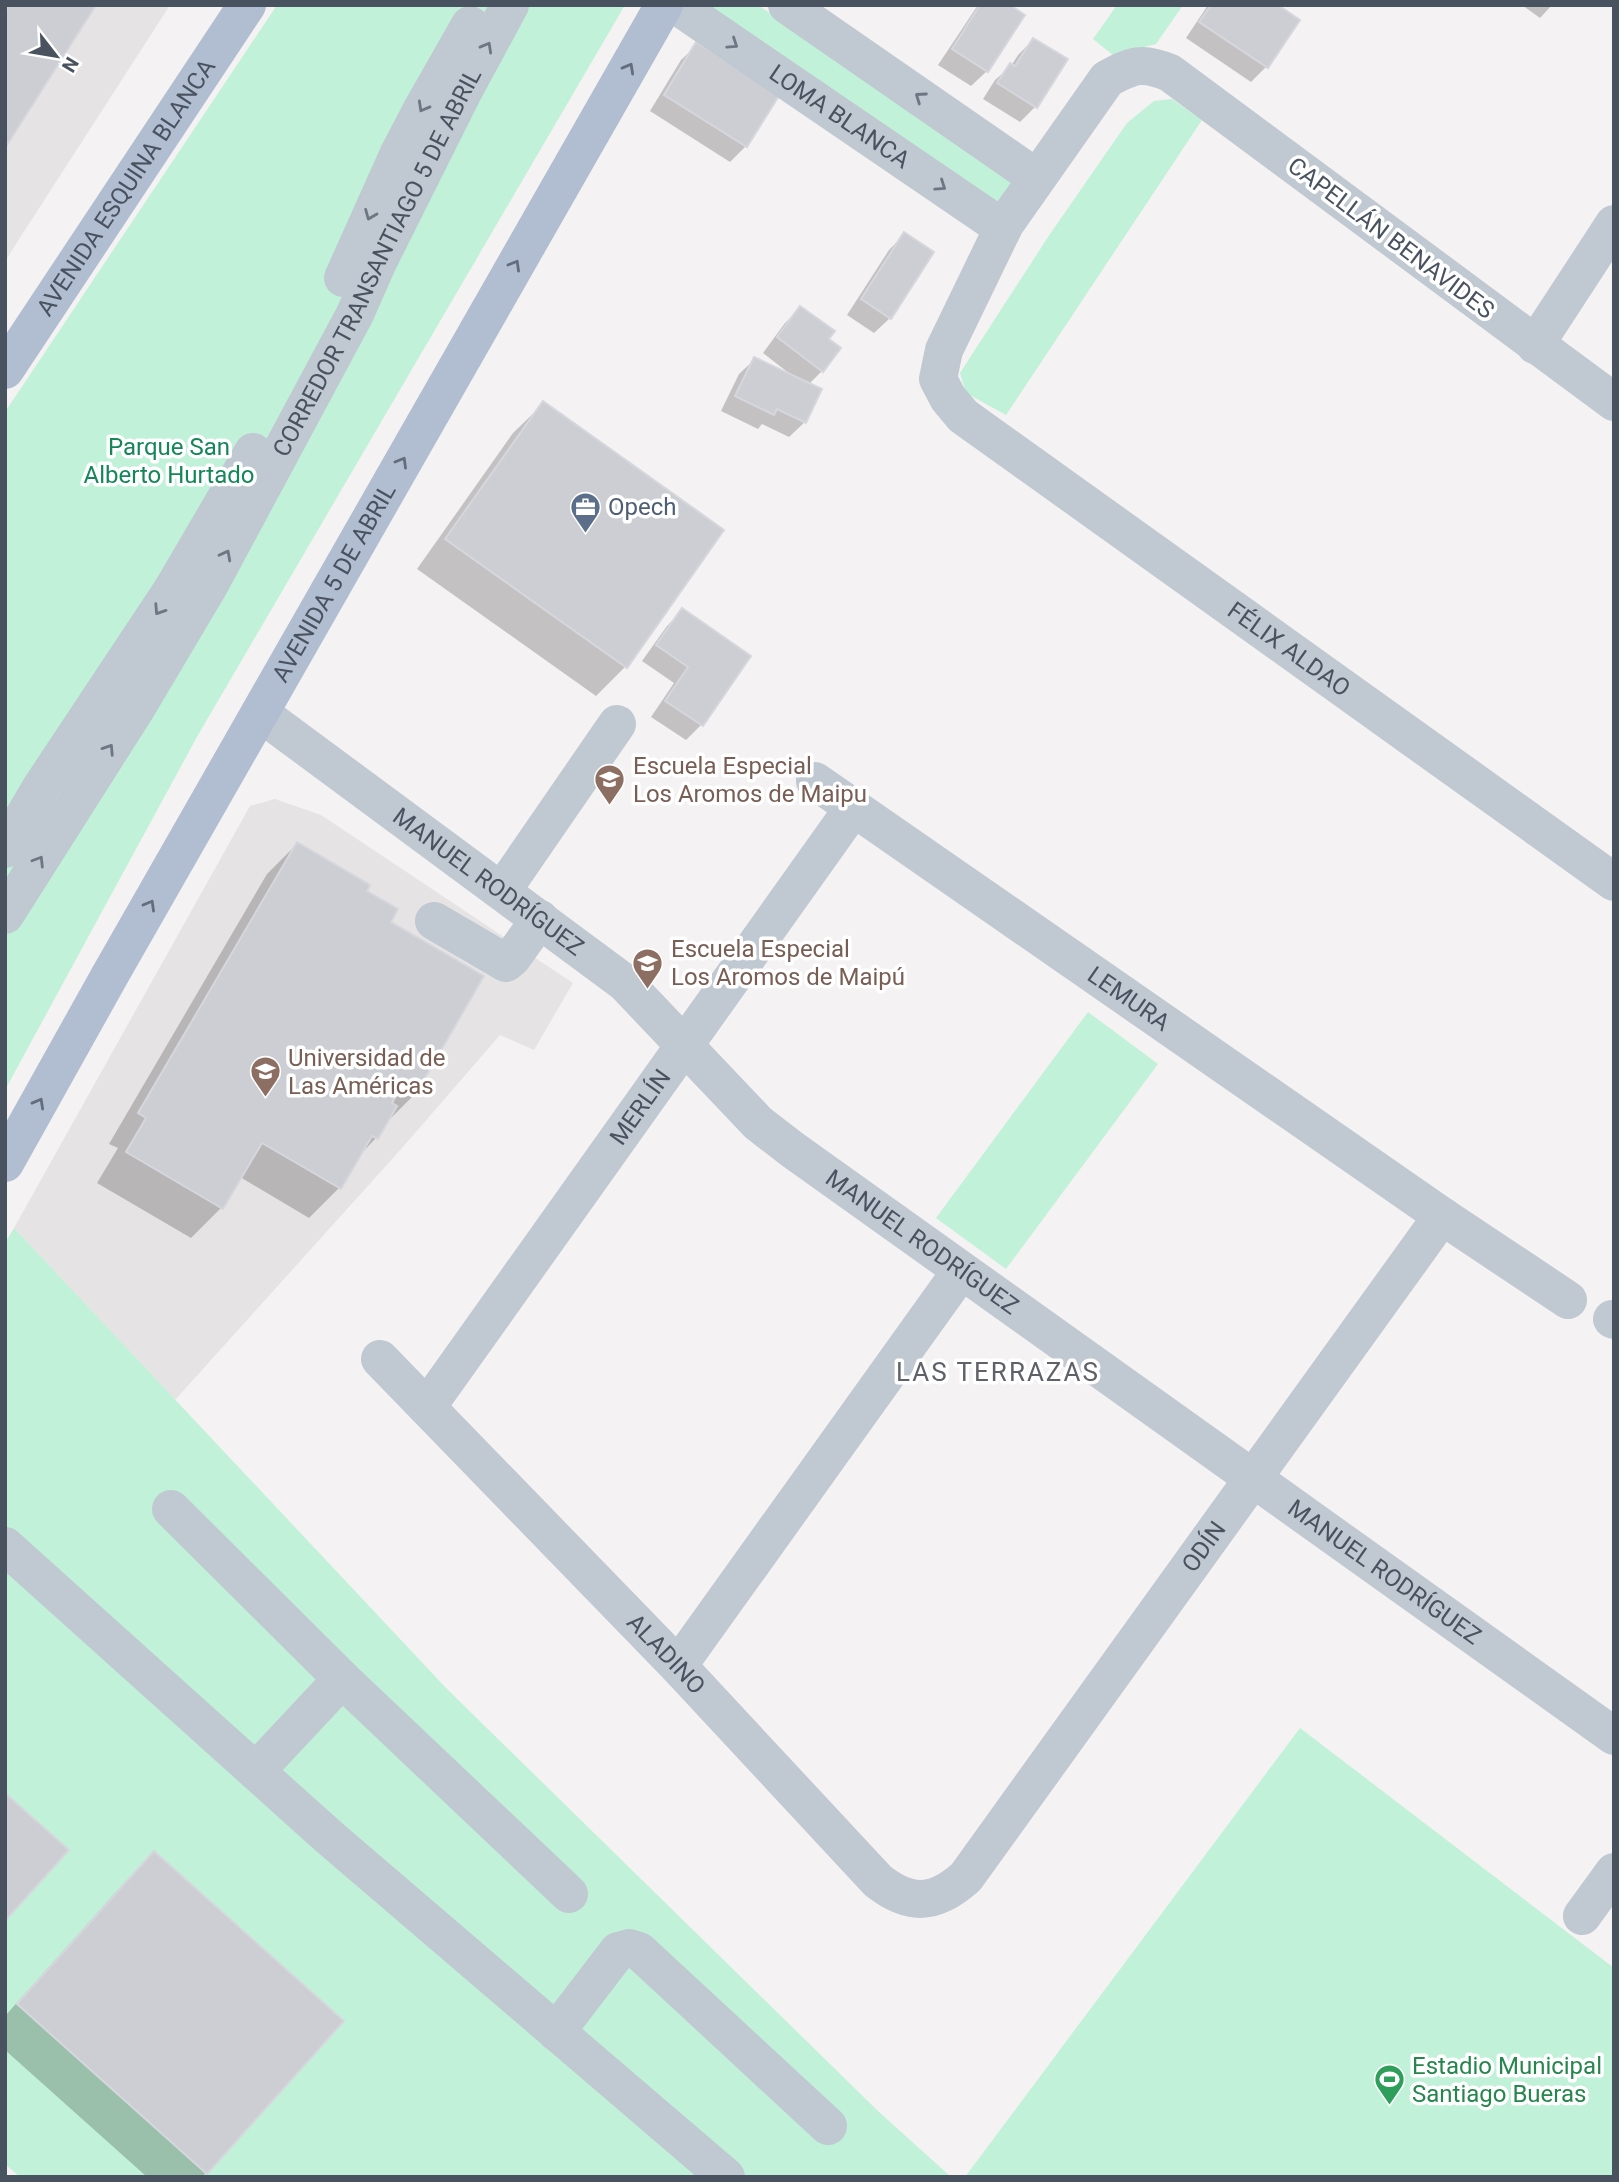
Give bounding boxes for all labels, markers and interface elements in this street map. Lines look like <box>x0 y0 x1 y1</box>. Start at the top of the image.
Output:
north arrow <box>21 21 91 91</box>
one-way arrow <box>725 36 738 48</box>
one-way arrow <box>479 42 492 54</box>
street label: AVENIDA ESQUINA BLANCA <box>30 54 222 320</box>
street label: LOMA BLANCA <box>764 59 915 174</box>
one-way arrow <box>621 62 634 75</box>
street label: CORREDOR TRANSANTIAGO 5 DE ABRIL <box>267 63 487 461</box>
one-way arrow <box>915 93 928 106</box>
one-way arrow <box>418 100 431 112</box>
street label: CAPELLÁN BENAVIDES <box>1282 151 1500 325</box>
one-way arrow <box>933 178 946 190</box>
one-way arrow <box>364 208 378 221</box>
one-way arrow <box>507 259 520 272</box>
park label: Parque San Alberto Hurtado <box>84 433 254 489</box>
one-way arrow <box>394 457 407 469</box>
street label: AVENIDA 5 DE ABRIL <box>266 479 402 687</box>
office icon: Opech <box>568 490 602 534</box>
place label: Opech <box>608 493 677 521</box>
one-way arrow <box>218 549 232 562</box>
street label: FÉLIX ALDAO <box>1222 596 1356 703</box>
one-way arrow <box>155 602 168 615</box>
one-way arrow <box>101 744 114 757</box>
place label: Escuela Especial Los Aromos de Maipu <box>633 752 867 808</box>
school or university icon: Escuela Especial Los Aromos de Maipu <box>593 763 627 807</box>
street label: MANUEL RODRÍGUEZ <box>387 802 589 962</box>
one-way arrow <box>30 856 43 869</box>
one-way arrow <box>142 900 155 913</box>
place label: Escuela Especial Los Aromos de Maipú <box>671 935 905 991</box>
school or university icon: Escuela Especial Los Aromos de Maipú <box>631 946 665 990</box>
street label: LEMURA <box>1082 961 1176 1037</box>
place label: Universidad de Las Américas <box>288 1044 446 1100</box>
school or university icon: Universidad de Las Américas <box>248 1055 282 1099</box>
street label: MERLÍN <box>604 1064 677 1150</box>
one-way arrow <box>31 1098 44 1111</box>
street label: MANUEL RODRÍGUEZ <box>820 1164 1024 1321</box>
district label: LAS TERRAZAS <box>896 1357 1100 1387</box>
street label: MANUEL RODRÍGUEZ <box>1283 1494 1486 1650</box>
street label: ODÍN <box>1176 1516 1232 1578</box>
street label: ALADINO <box>621 1608 711 1700</box>
place label: Estadio Municipal Santiago Bueras <box>1412 2052 1602 2108</box>
sports icon: Estadio Municipal Santiago Bueras <box>1372 2063 1406 2107</box>

